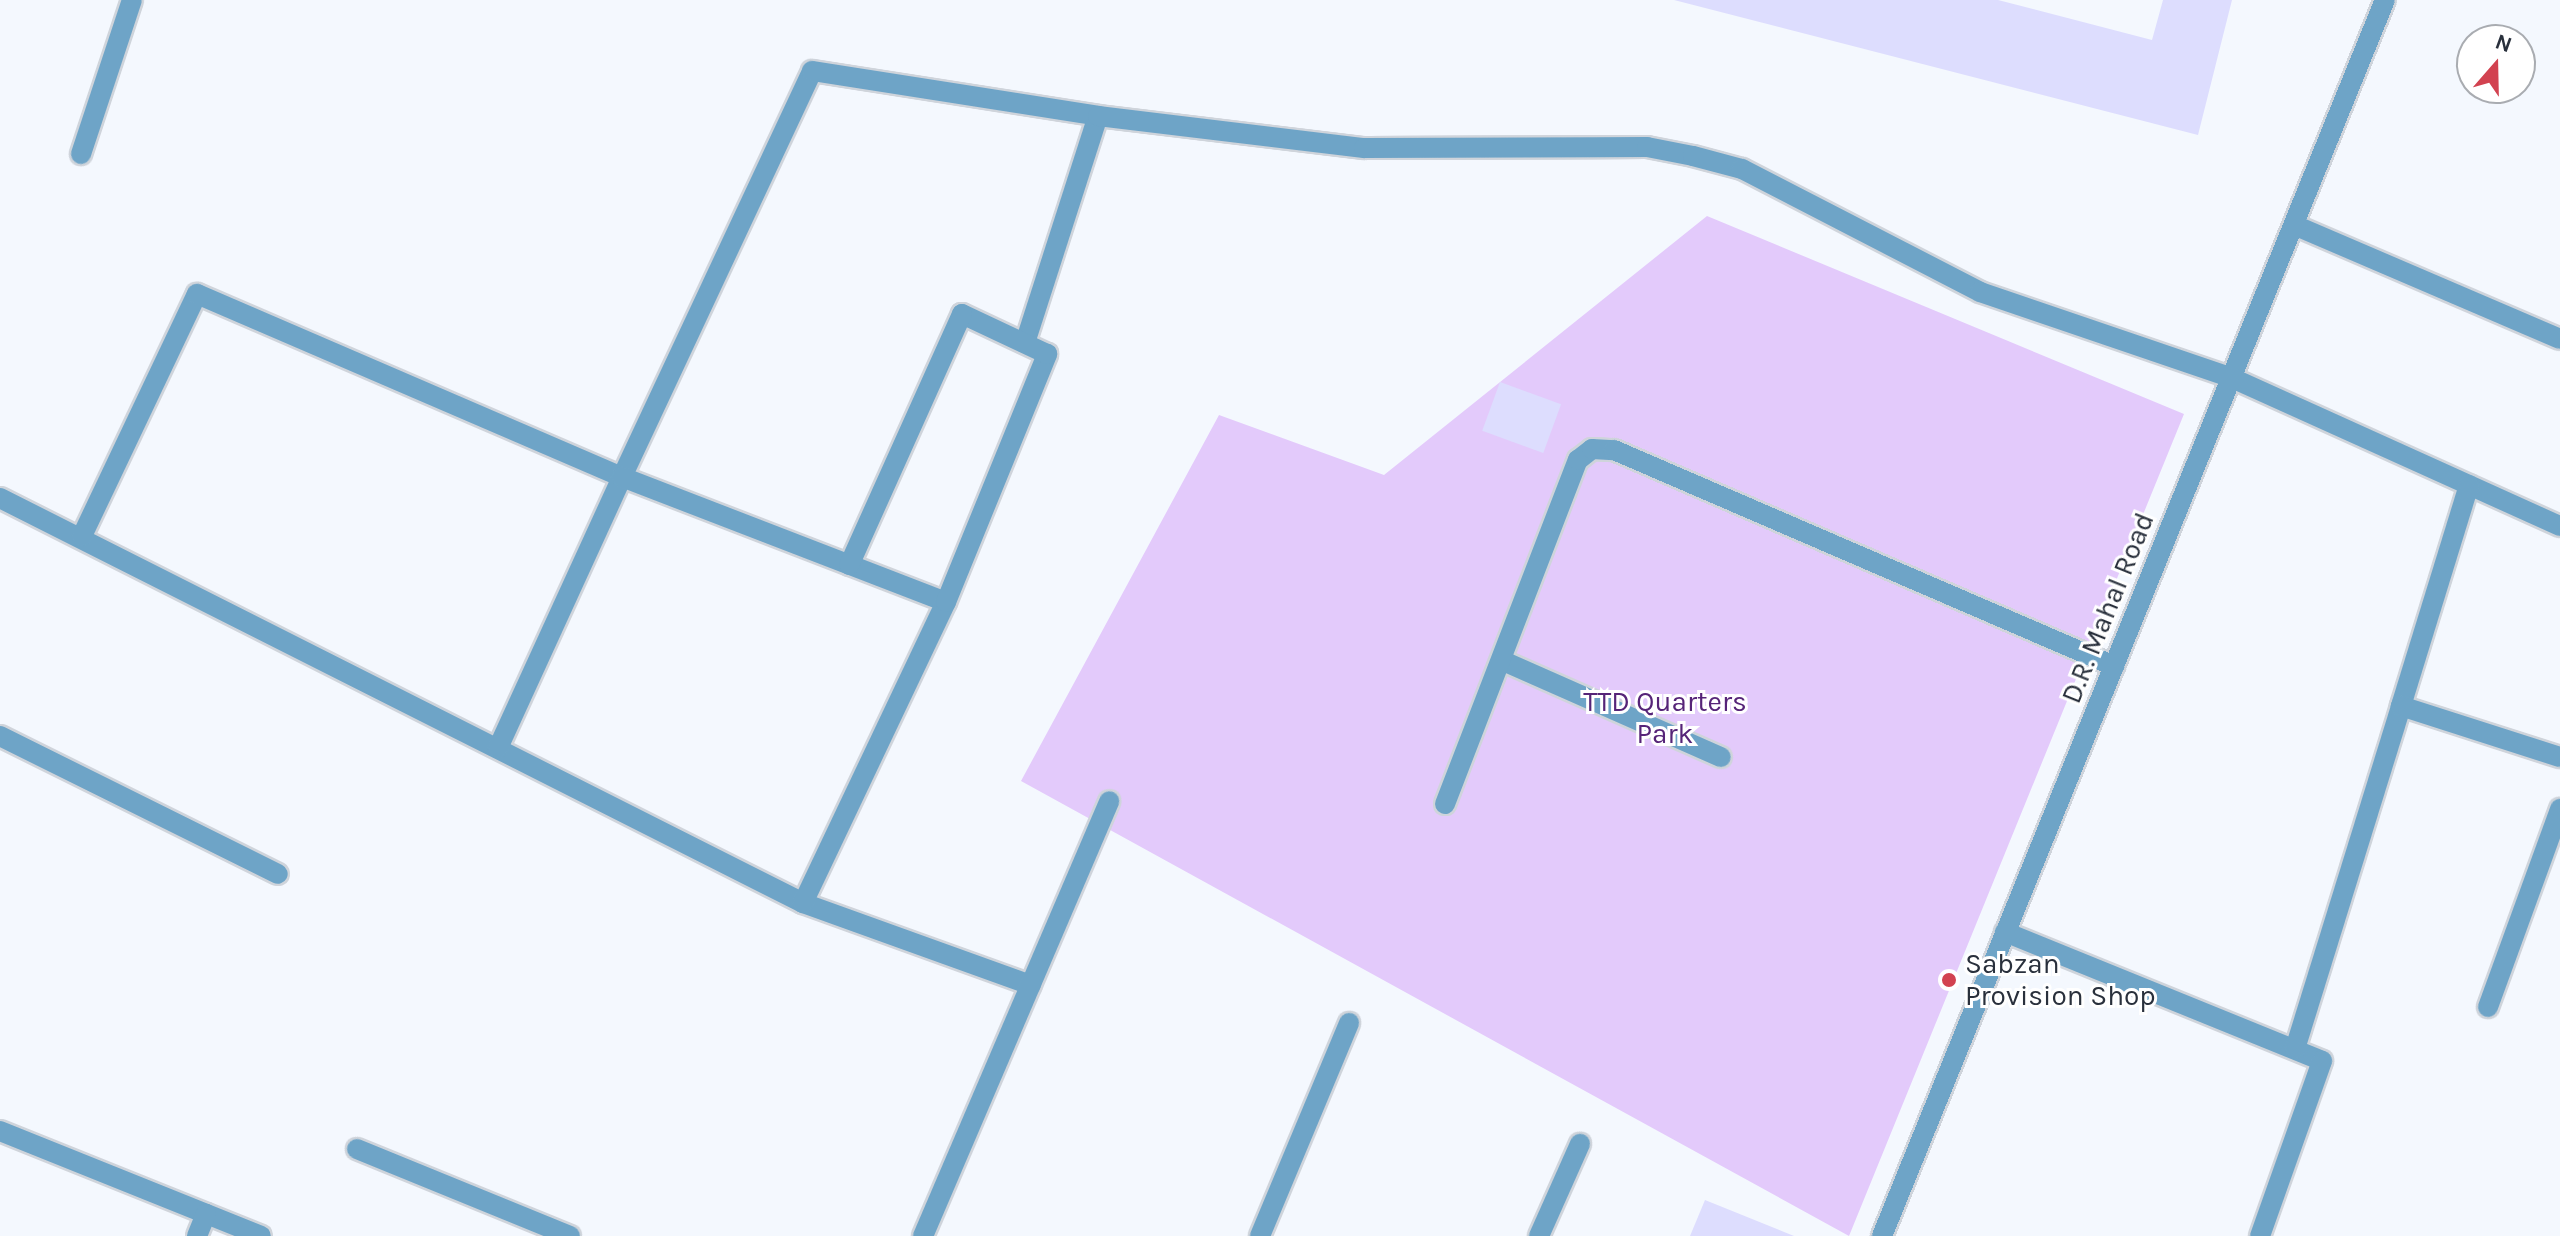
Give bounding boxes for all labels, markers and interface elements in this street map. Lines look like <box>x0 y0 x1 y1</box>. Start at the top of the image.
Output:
north arrow <box>2456 24 2536 104</box>
text: N <box>2492 28 2515 58</box>
street label: D.R. Mahal Road <box>2054 508 2162 708</box>
park label: TTD Quarters Park <box>1583 685 1747 751</box>
place label: Sabzan Provision Shop <box>1965 947 2156 1013</box>
marker: Sabzan Provision Shop <box>1940 971 1958 989</box>

